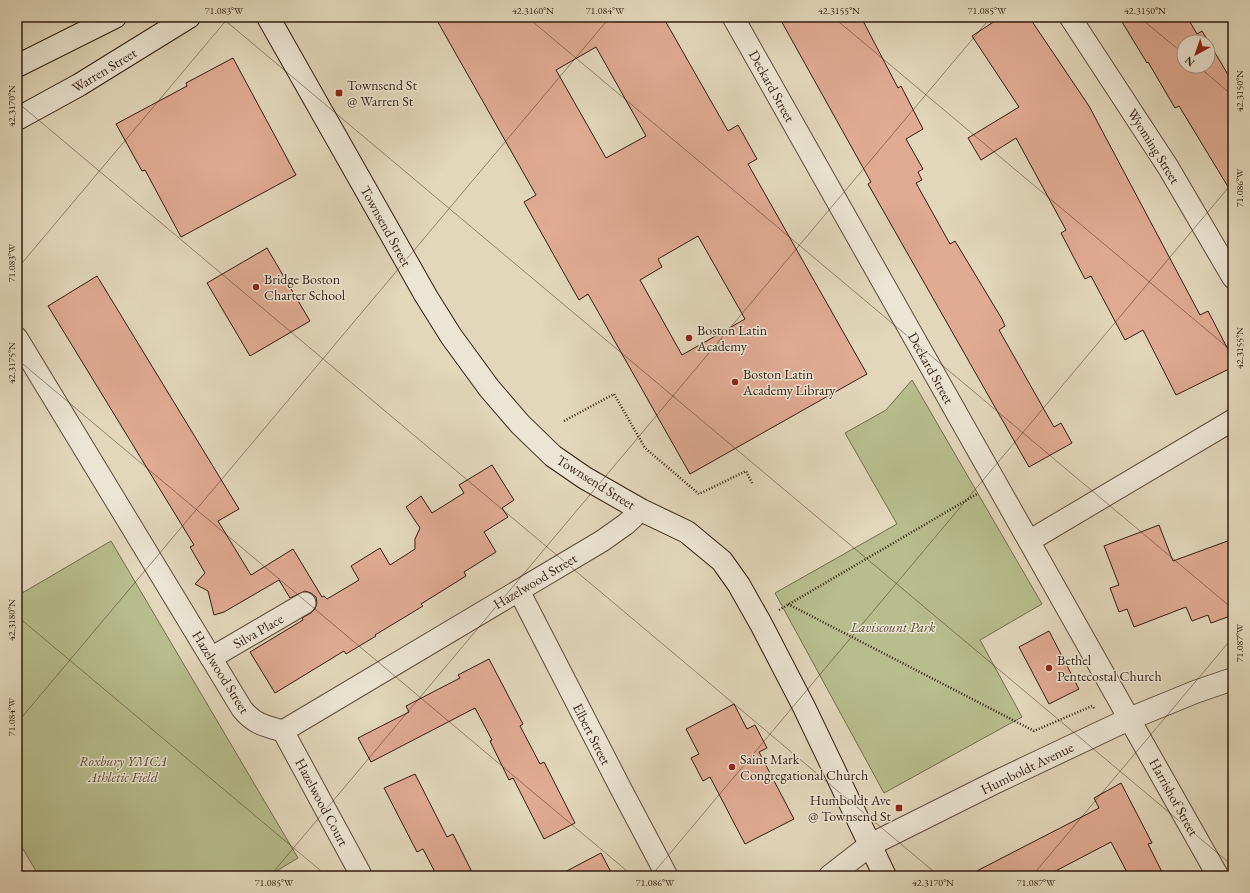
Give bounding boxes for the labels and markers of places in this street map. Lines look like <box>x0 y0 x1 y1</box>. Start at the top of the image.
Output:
place label: Townsend St @ Warren St <box>347 76 417 110</box>
marker: Townsend St @ Warren St <box>334 88 344 98</box>
place label: Bridge Boston Charter School <box>264 270 346 304</box>
marker: Bridge Boston Charter School <box>251 282 261 292</box>
place label: Boston Latin Academy <box>696 321 768 355</box>
marker: Boston Latin Academy <box>684 333 694 343</box>
place label: Boston Latin Academy Library <box>742 365 836 399</box>
marker: Boston Latin Academy Library <box>730 377 740 387</box>
place label: Bethel Pentecostal Church <box>1057 651 1162 685</box>
marker: Bethel Pentecostal Church <box>1044 663 1054 673</box>
place label: Saint Mark Congregational Church <box>740 750 868 784</box>
marker: Saint Mark Congregational Church <box>727 762 737 772</box>
place label: Humboldt Ave @ Townsend St <box>808 791 892 825</box>
marker: Humboldt Ave @ Townsend St <box>894 803 904 813</box>

